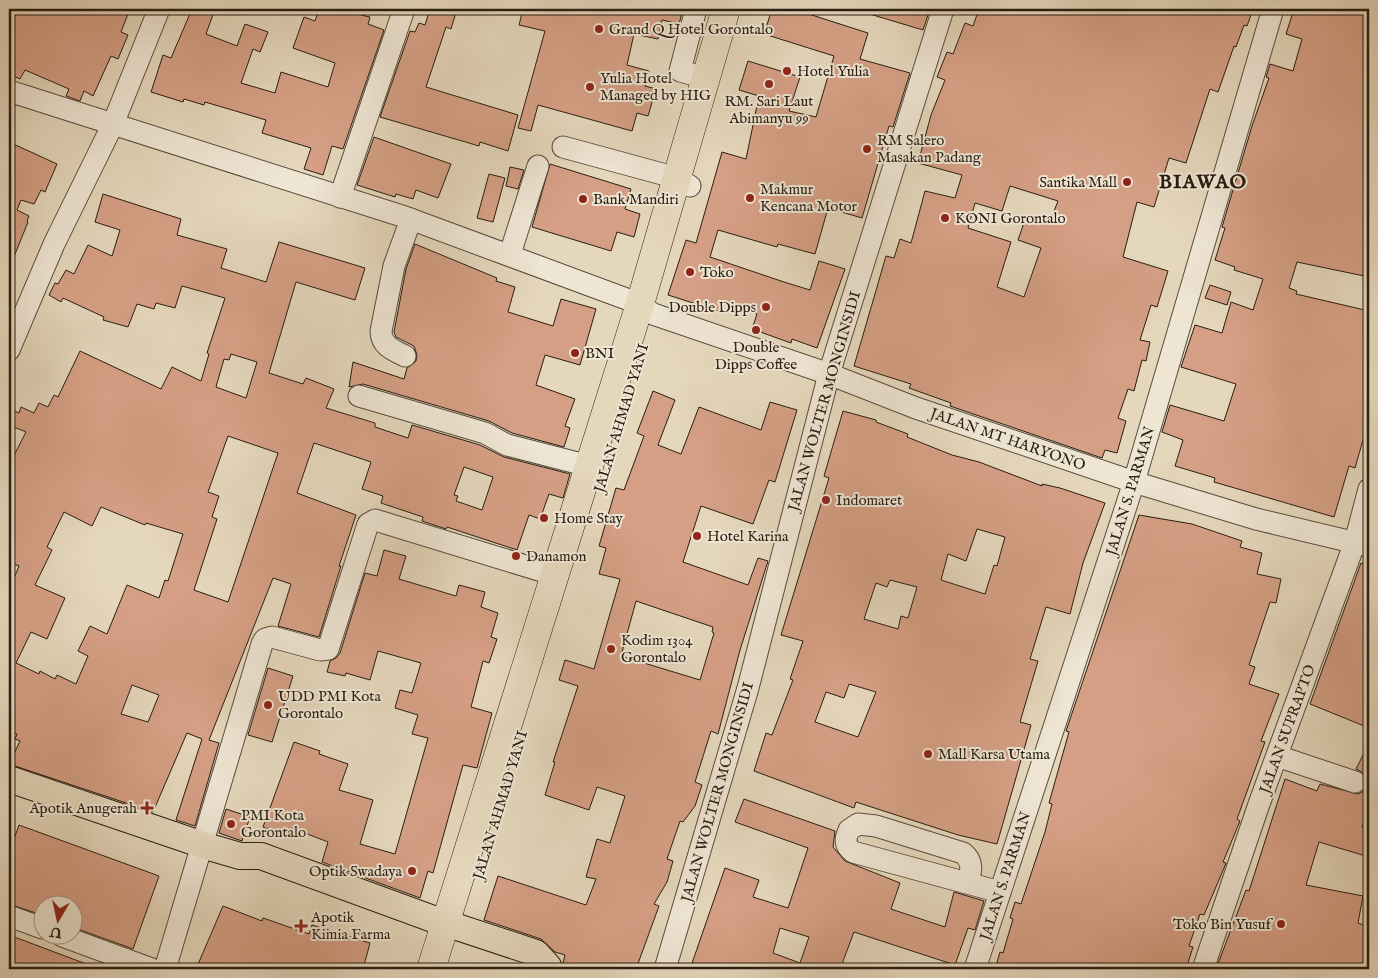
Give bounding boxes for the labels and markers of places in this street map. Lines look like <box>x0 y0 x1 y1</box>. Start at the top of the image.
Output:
place label: Grand Q Hotel Gorontalo <box>609 20 773 39</box>
marker: Grand Q Hotel Gorontalo <box>593 23 605 35</box>
place label: Hotel Yulia <box>797 62 870 81</box>
marker: Hotel Yulia <box>781 65 793 77</box>
place label: Yulia Hotel Managed by HIG <box>600 69 711 105</box>
marker: RM. Sari Laut Abimanyu 99 <box>763 78 775 90</box>
marker: Yulia Hotel Managed by HIG <box>584 81 596 93</box>
place label: RM. Sari Laut Abimanyu 99 <box>725 92 813 128</box>
place label: RM Salero Masakan Padang <box>877 131 982 167</box>
marker: RM Salero Masakan Padang <box>861 143 873 155</box>
place label: Santika Mall <box>1039 173 1118 192</box>
marker: Santika Mall <box>1121 176 1133 188</box>
place label: Makmur Kencana Motor <box>760 180 858 216</box>
place label: Bank Mandiri <box>593 190 679 209</box>
marker: Makmur Kencana Motor <box>744 192 756 204</box>
marker: Bank Mandiri <box>577 193 589 205</box>
place label: KONI Gorontalo <box>955 209 1066 228</box>
marker: KONI Gorontalo <box>939 212 951 224</box>
place label: Toko <box>700 263 734 282</box>
marker: Toko <box>684 266 696 278</box>
place label: Double Dipps <box>668 298 756 317</box>
marker: Double Dipps <box>760 301 772 313</box>
marker: Double Dipps Coffee <box>750 324 762 336</box>
place label: Double Dipps Coffee <box>715 338 797 374</box>
place label: BNI <box>585 344 615 363</box>
marker: BNI <box>569 347 581 359</box>
place label: Indomaret <box>836 491 902 510</box>
marker: Indomaret <box>820 494 832 506</box>
place label: Home Stay <box>554 509 624 528</box>
marker: Home Stay <box>538 512 550 524</box>
place label: Hotel Karina <box>707 527 789 546</box>
marker: Hotel Karina <box>691 530 703 542</box>
place label: Danamon <box>526 547 587 566</box>
marker: Danamon <box>510 550 522 562</box>
place label: Kodim 1304 Gorontalo <box>621 631 693 667</box>
marker: Kodim 1304 Gorontalo <box>605 643 617 655</box>
place label: UDD PMI Kota Gorontalo <box>278 687 381 723</box>
marker: UDD PMI Kota Gorontalo <box>262 699 274 711</box>
place label: Mall Karsa Utama <box>938 745 1050 764</box>
marker: Mall Karsa Utama <box>922 748 934 760</box>
place label: Apotik Anugerah <box>28 799 137 818</box>
marker: Apotik Anugerah <box>141 802 153 814</box>
place label: PMI Kota Gorontalo <box>241 806 306 842</box>
marker: PMI Kota Gorontalo <box>225 818 237 830</box>
place label: Optik Swadaya <box>309 862 403 881</box>
marker: Optik Swadaya <box>406 865 418 877</box>
place label: Apotik Kimia Farma <box>310 908 391 944</box>
place label: Toko Bin Yusuf <box>1173 915 1274 934</box>
marker: Toko Bin Yusuf <box>1275 918 1287 930</box>
marker: Apotik Kimia Farma <box>295 920 307 932</box>

